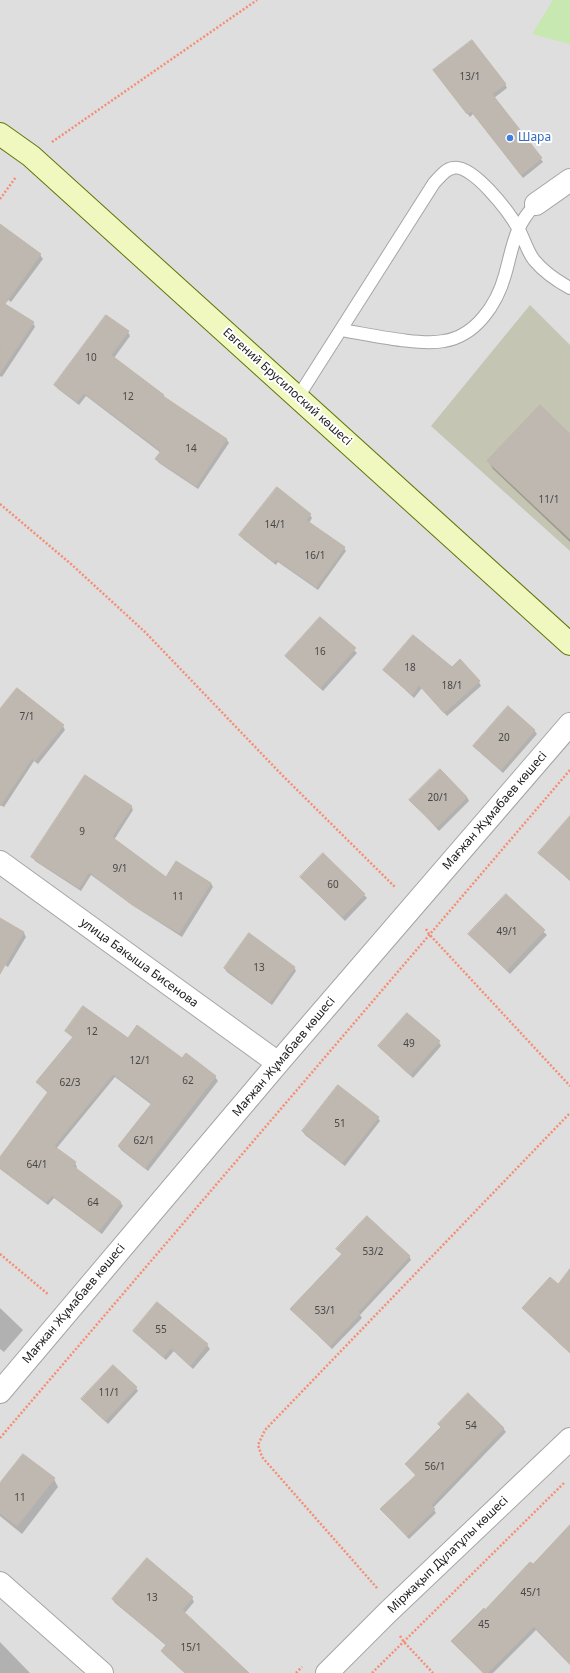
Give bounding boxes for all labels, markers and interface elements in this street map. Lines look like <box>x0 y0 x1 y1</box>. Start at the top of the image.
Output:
house number: 13/1 <box>460 71 480 83</box>
place label: Шара <box>518 131 551 145</box>
marker: Шара <box>505 133 515 143</box>
street label: Евгений Брусилоский көшесі <box>220 325 354 449</box>
house number: 10 <box>85 352 97 364</box>
house number: 12 <box>122 391 134 403</box>
house number: 14 <box>185 443 197 455</box>
house number: 11/1 <box>539 494 559 506</box>
house number: 14/1 <box>265 519 285 531</box>
house number: 16/1 <box>305 550 325 562</box>
house number: 16 <box>314 646 326 658</box>
house number: 18 <box>404 662 416 674</box>
house number: 18/1 <box>442 680 462 692</box>
house number: 7/1 <box>19 711 35 723</box>
house number: 20 <box>498 732 510 744</box>
street label: Мағжан Жұмабаев көшесі <box>440 749 550 873</box>
house number: 20/1 <box>428 792 448 804</box>
house number: 9 <box>79 826 85 838</box>
house number: 9/1 <box>112 863 128 875</box>
house number: 60 <box>327 879 339 891</box>
house number: 11 <box>172 891 184 903</box>
street label: улица Бакыша Бисенова <box>77 915 201 1011</box>
house number: 49/1 <box>497 926 517 938</box>
house number: 13 <box>253 962 265 974</box>
street label: Мағжан Жұмабаев көшесі <box>230 994 338 1120</box>
house number: 12 <box>86 1026 98 1038</box>
house number: 49 <box>403 1038 415 1050</box>
house number: 12/1 <box>130 1055 150 1067</box>
house number: 62 <box>182 1075 194 1087</box>
house number: 62/3 <box>60 1077 80 1089</box>
house number: 51 <box>334 1118 346 1130</box>
house number: 62/1 <box>134 1135 154 1147</box>
house number: 64/1 <box>27 1159 47 1171</box>
house number: 64 <box>87 1197 99 1209</box>
street label: Мағжан Жұмабаев көшесі <box>20 1241 128 1367</box>
house number: 53/2 <box>363 1246 383 1258</box>
house number: 53/1 <box>315 1305 335 1317</box>
house number: 55 <box>155 1324 167 1336</box>
house number: 11/1 <box>99 1387 119 1399</box>
house number: 54 <box>465 1420 477 1432</box>
house number: 56/1 <box>425 1461 445 1473</box>
house number: 11 <box>14 1492 26 1504</box>
street label: Міржақып Дұлатұлы көшесі <box>385 1494 511 1616</box>
house number: 45/1 <box>521 1587 541 1599</box>
house number: 13 <box>146 1592 158 1604</box>
house number: 45 <box>478 1619 490 1631</box>
house number: 15/1 <box>181 1642 201 1654</box>

